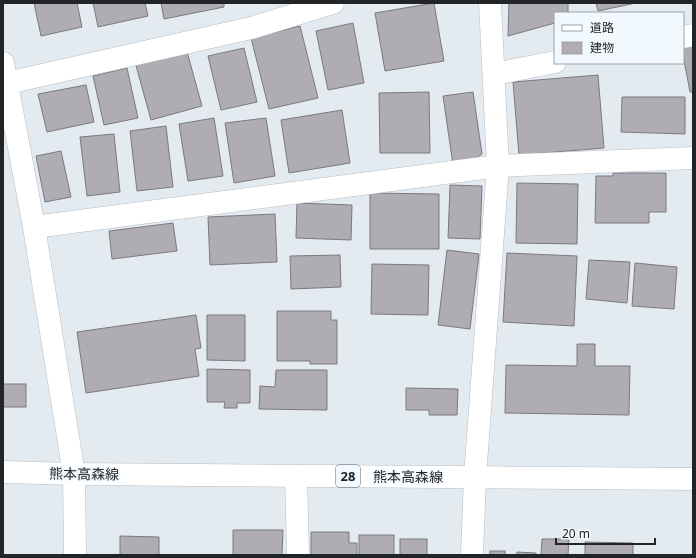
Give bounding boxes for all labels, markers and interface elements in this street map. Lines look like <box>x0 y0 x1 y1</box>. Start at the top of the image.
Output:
legend <box>554 12 684 64</box>
text: 道路 <box>590 19 614 36</box>
text: 建物 <box>590 39 614 56</box>
street label: 熊本高森線 <box>49 463 119 484</box>
road number: 28 <box>336 465 360 487</box>
street label: 熊本高森線 <box>373 467 443 486</box>
scale bar <box>556 520 655 546</box>
text: 20 m <box>562 525 590 542</box>

